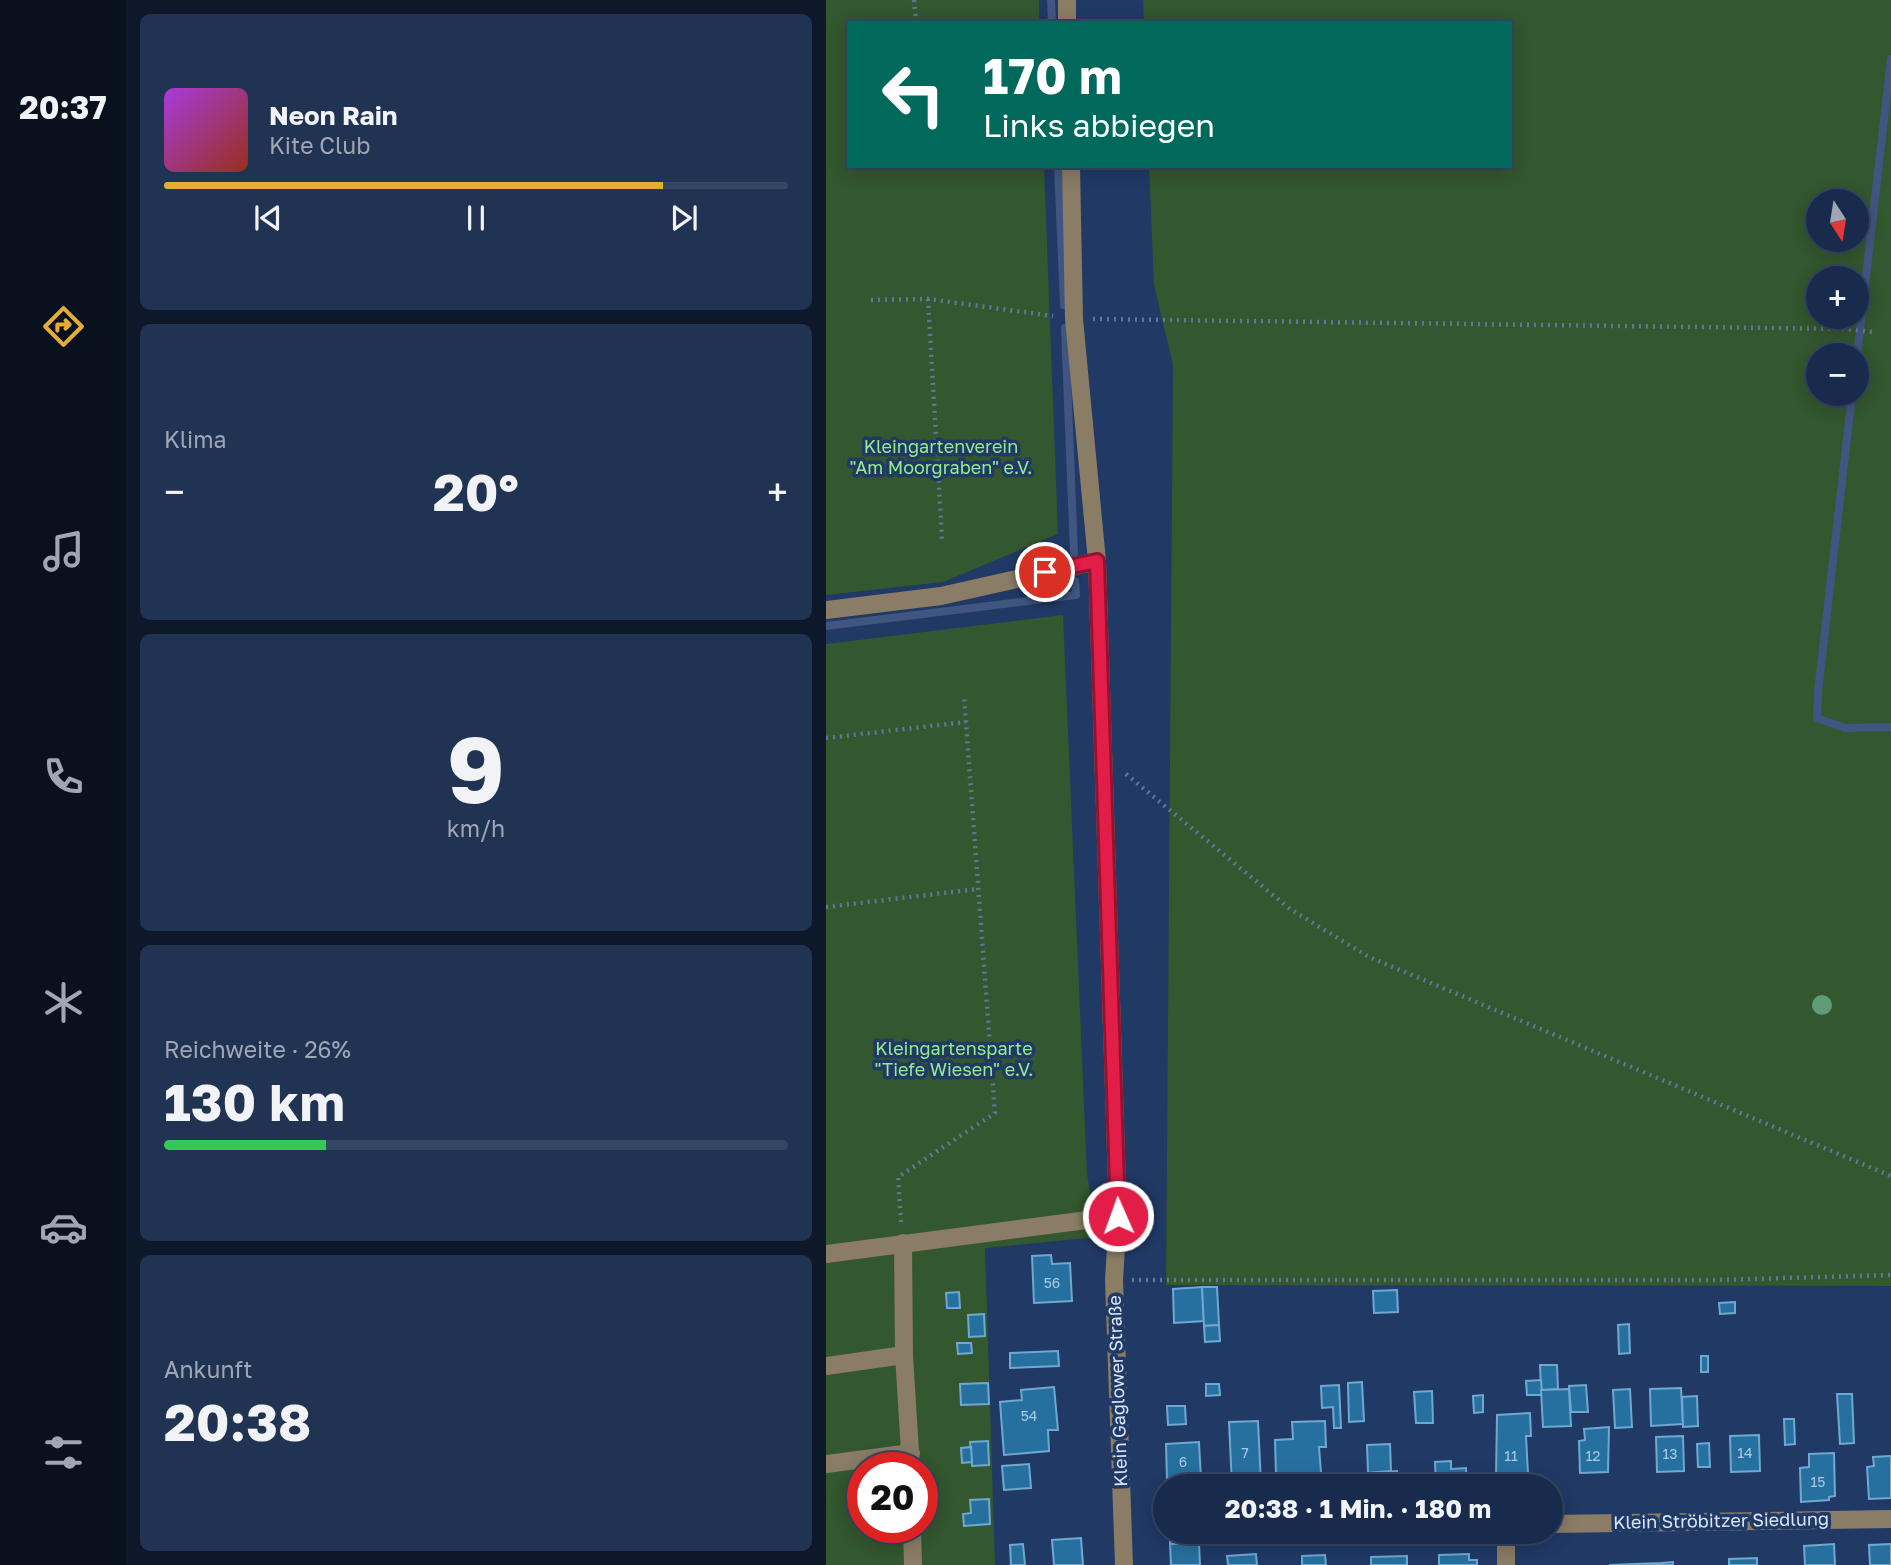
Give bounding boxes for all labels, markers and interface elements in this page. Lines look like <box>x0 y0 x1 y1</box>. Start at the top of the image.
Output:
text: 170 m <box>983 46 1122 105</box>
icon: left <box>868 49 959 140</box>
text: 20:37 <box>19 88 107 126</box>
text: Neon Rain <box>269 100 398 131</box>
text: Links abbiegen <box>983 106 1215 144</box>
text: Kite Club <box>269 131 370 159</box>
north arrow <box>1806 189 1869 252</box>
map controls <box>1806 189 1869 406</box>
icon: previous <box>249 199 287 237</box>
icon: pause <box>457 199 495 237</box>
icon: next <box>665 199 703 237</box>
button: + <box>1806 266 1869 329</box>
icon: directions <box>39 302 88 351</box>
button: − <box>1806 343 1869 406</box>
text: Klima <box>164 425 227 453</box>
park label: Kleingartenverein "Am Moorgraben" e.V. <box>850 435 1032 478</box>
text: 20° <box>433 460 519 522</box>
text: − <box>164 469 185 514</box>
text: + <box>767 469 788 514</box>
icon: music <box>39 527 88 576</box>
pin <box>1015 542 1075 602</box>
icon: arrive <box>1026 553 1064 591</box>
text: 9 <box>447 714 505 823</box>
icon: phone <box>39 752 88 801</box>
text: km/h <box>447 814 505 842</box>
icon: climate <box>39 978 88 1027</box>
text: Reichweite · 26% <box>164 1035 351 1063</box>
park label: Kleingartensparte "Tiefe Wiesen" e.V. <box>875 1037 1033 1080</box>
text: 130 km <box>164 1070 345 1132</box>
position arrow <box>1081 1179 1155 1253</box>
icon: car <box>39 1203 88 1252</box>
house number: 56 <box>1044 1274 1060 1291</box>
street label: Klein Gaglower Straße <box>1103 1295 1131 1487</box>
text: Ankunft <box>164 1355 252 1383</box>
text: 20:38 <box>164 1390 311 1452</box>
house number: 54 <box>1021 1407 1037 1424</box>
icon: filters <box>39 1428 88 1477</box>
house number: 7 <box>1241 1444 1249 1461</box>
house number: 14 <box>1737 1444 1753 1461</box>
house number: 13 <box>1663 1445 1677 1462</box>
house number: 11 <box>1504 1447 1518 1464</box>
house number: 12 <box>1586 1447 1600 1464</box>
speed limit sign: 20 <box>847 1452 938 1543</box>
house number: 6 <box>1179 1453 1187 1470</box>
house number: 15 <box>1811 1473 1825 1490</box>
text: 20:38 · 1 Min. · 180 m <box>1225 1493 1491 1524</box>
street label: Klein Ströbitzer Siedlung <box>1613 1507 1829 1533</box>

